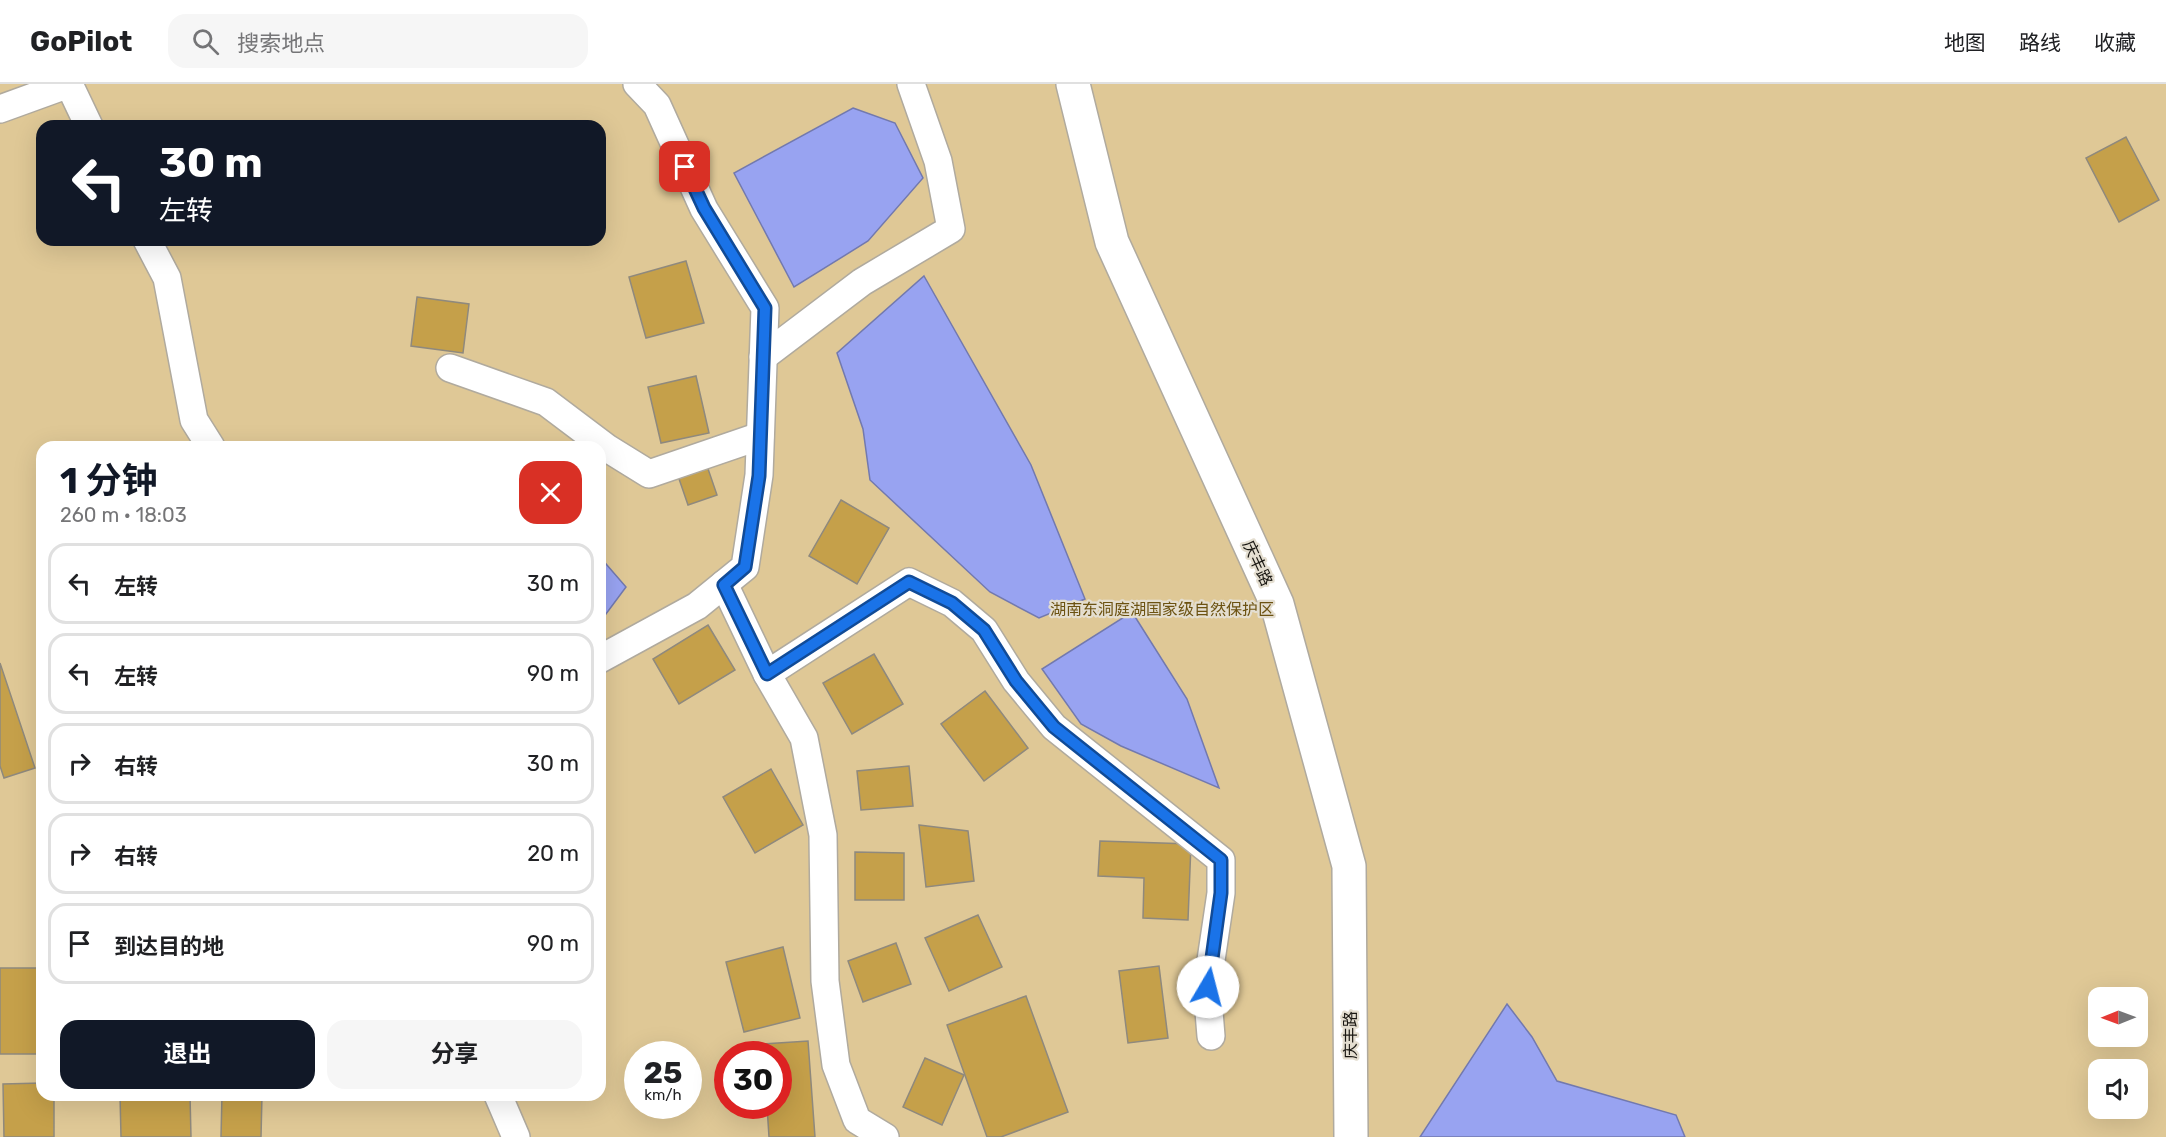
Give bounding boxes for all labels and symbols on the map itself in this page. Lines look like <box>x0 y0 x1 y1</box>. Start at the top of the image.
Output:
pin <box>659 141 710 192</box>
street label: 庆丰路 <box>1239 537 1276 589</box>
park label: 湖南东洞庭湖国家级自然保护区 <box>1050 600 1274 619</box>
position arrow <box>1176 955 1240 1019</box>
north arrow <box>2088 987 2148 1047</box>
street label: 庆丰路 <box>1341 1011 1360 1059</box>
speed limit sign: 30 <box>714 1041 792 1119</box>

